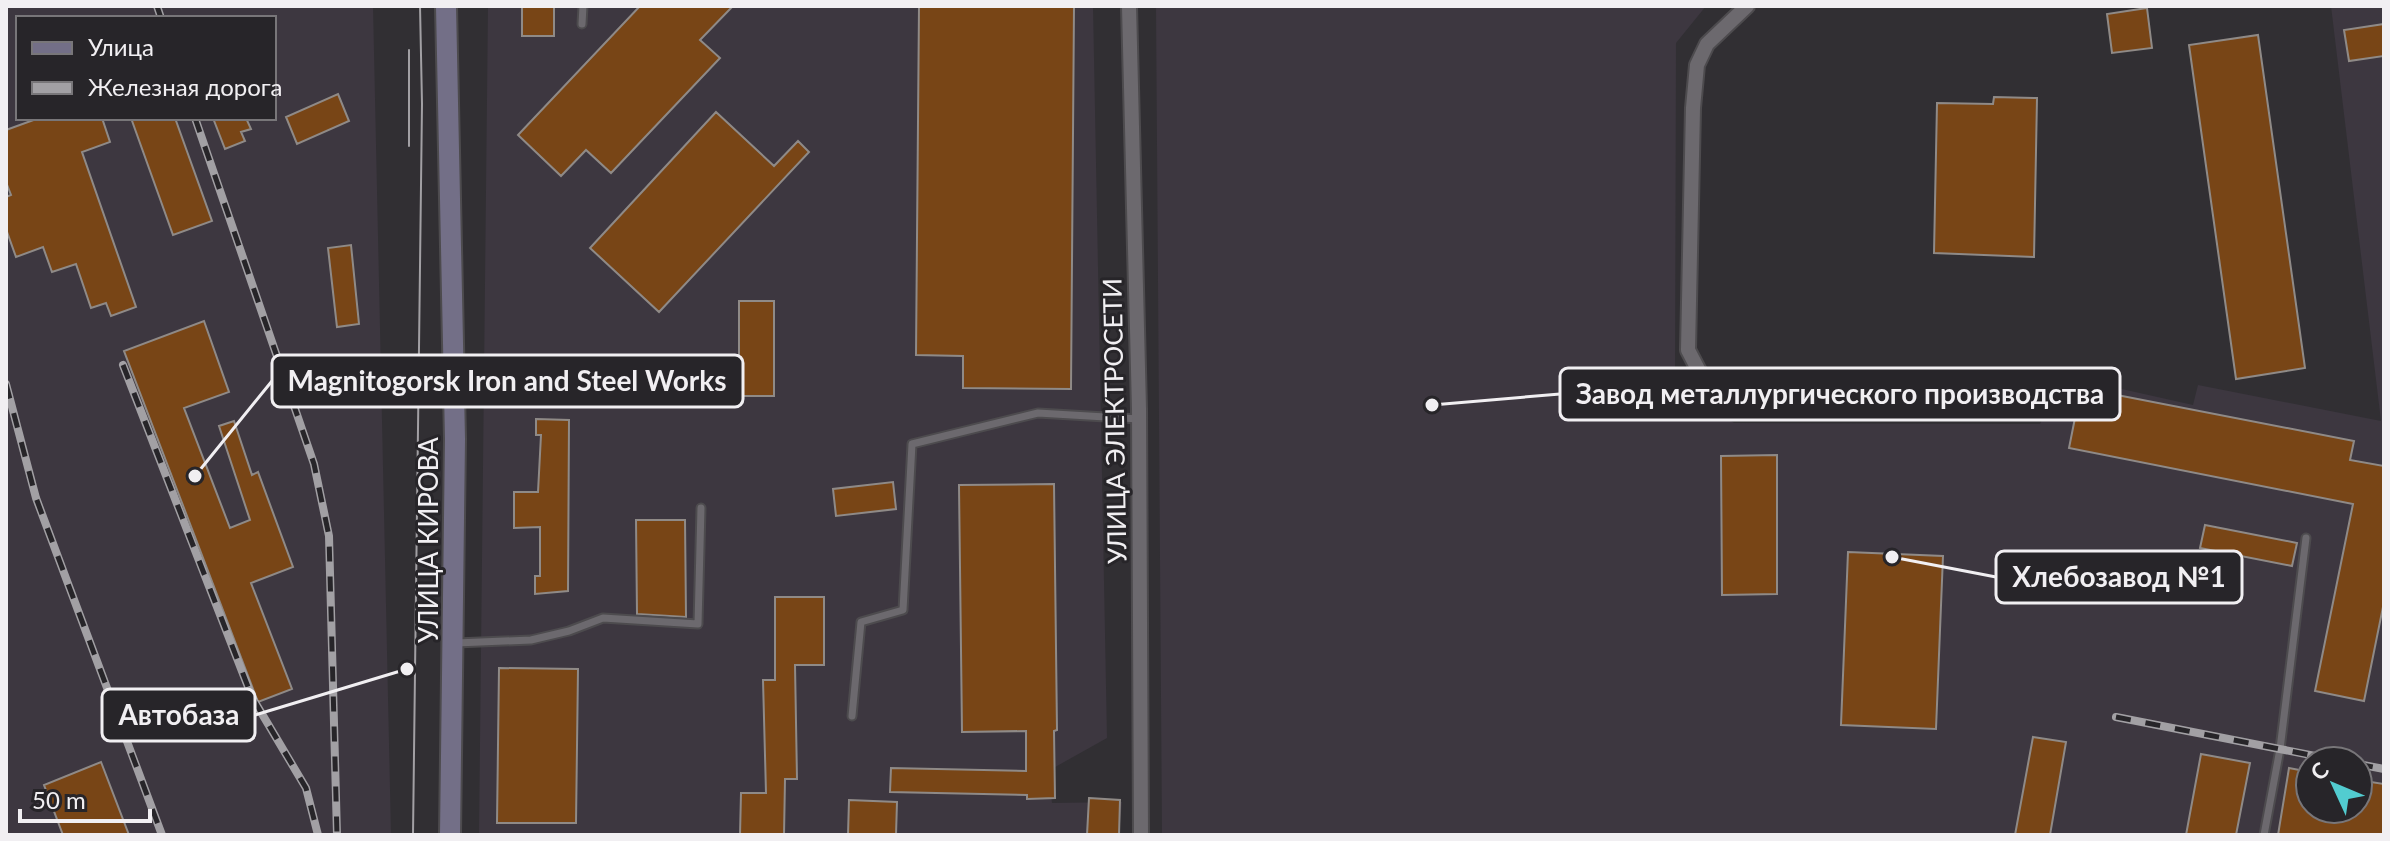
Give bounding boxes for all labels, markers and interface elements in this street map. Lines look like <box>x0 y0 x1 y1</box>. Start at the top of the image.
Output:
legend <box>16 16 276 120</box>
text: Улица <box>88 32 154 61</box>
text: Железная дорога <box>88 72 283 101</box>
street label: УЛИЦА ЭЛЕКТРОСЕТИ <box>1096 278 1132 564</box>
callout: Magnitogorsk Iron and Steel Works <box>272 355 743 407</box>
text: Magnitogorsk Iron and Steel Works <box>288 363 726 397</box>
callout: Завод металлургического производства <box>1560 368 2120 420</box>
text: Завод металлургического производства <box>1576 376 2104 410</box>
street label: УЛИЦА КИРОВА <box>412 437 444 643</box>
callout: Хлебозавод №1 <box>1996 551 2242 603</box>
text: Хлебозавод №1 <box>2012 559 2226 593</box>
callout: Автобаза <box>102 689 255 741</box>
text: Автобаза <box>118 697 239 731</box>
north arrow <box>2294 745 2374 825</box>
text: С <box>2304 756 2334 785</box>
scale bar <box>20 773 150 823</box>
text: 50 m <box>32 785 86 814</box>

